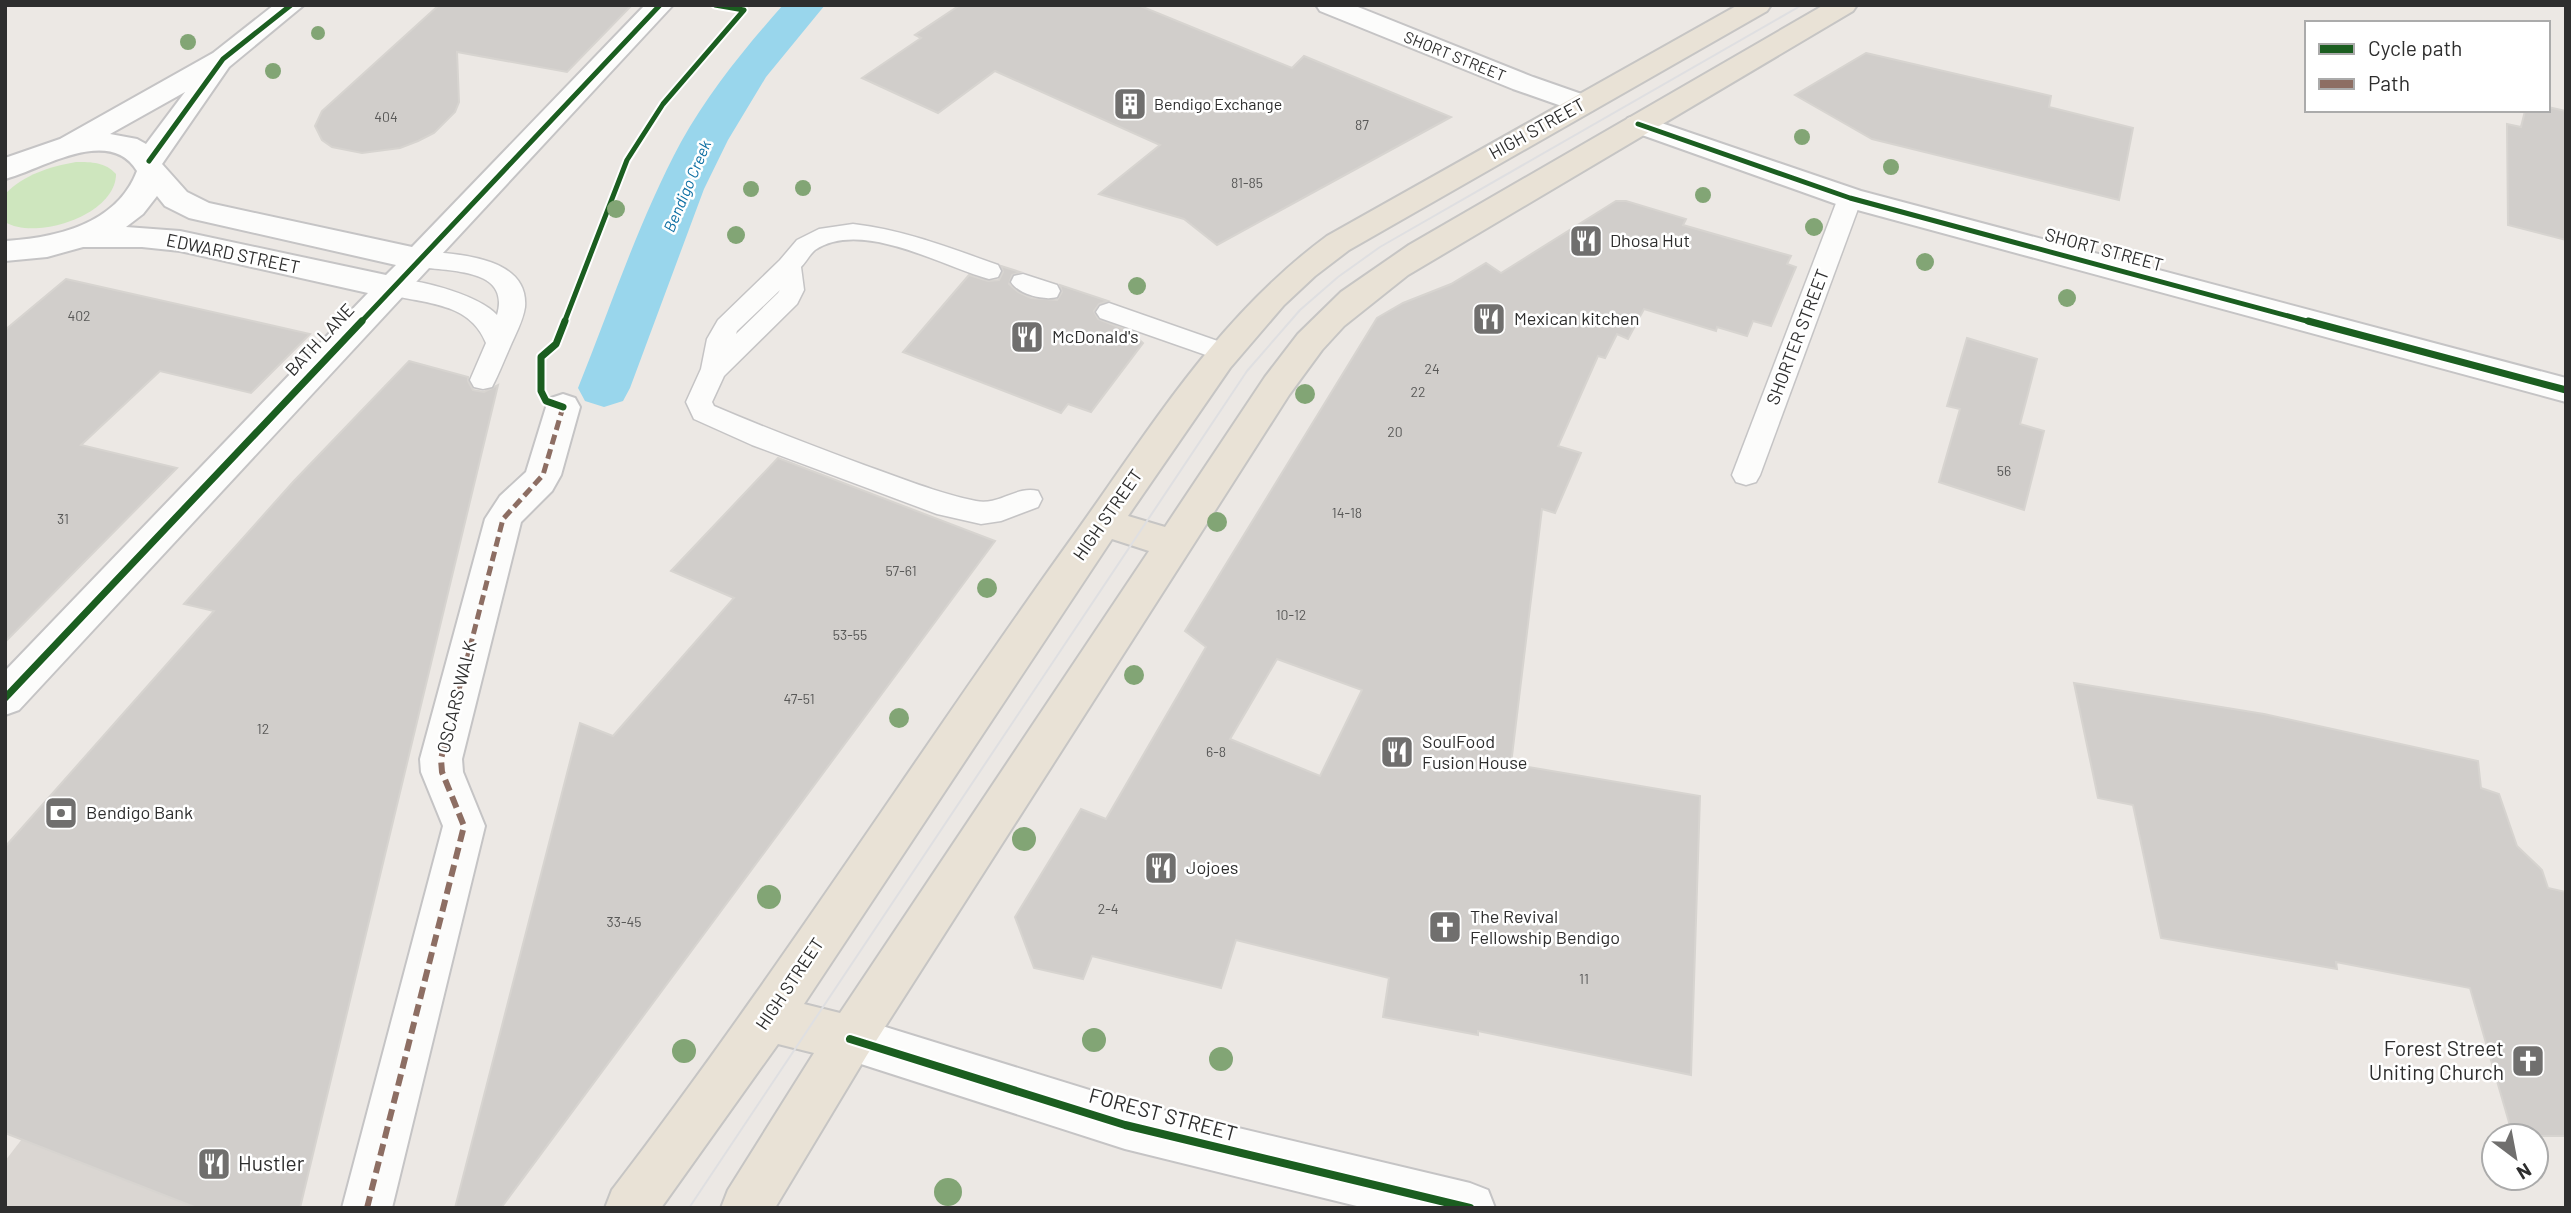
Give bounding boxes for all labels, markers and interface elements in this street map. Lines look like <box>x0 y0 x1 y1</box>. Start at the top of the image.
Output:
legend <box>2305 21 2550 112</box>
street label: SHORT STREET <box>1401 26 1509 85</box>
text: Cycle path <box>2368 35 2462 60</box>
text: Path <box>2368 70 2410 95</box>
building icon: Bendigo Exchange <box>1111 85 1149 123</box>
street label: HIGH STREET <box>1485 93 1588 164</box>
place label: Bendigo Exchange <box>1154 94 1282 113</box>
house number: 404 <box>374 108 398 125</box>
house number: 87 <box>1355 116 1369 133</box>
water label: Bendigo Creek <box>659 137 714 235</box>
house number: 81-85 <box>1231 174 1263 191</box>
restaurant icon: Dhosa Hut <box>1567 222 1605 260</box>
street label: SHORT STREET <box>2043 223 2166 275</box>
street label: EDWARD STREET <box>164 228 302 278</box>
place label: Dhosa Hut <box>1610 229 1690 251</box>
street label: SHORTER STREET <box>1761 266 1833 408</box>
street label: BATH LANE <box>280 299 358 380</box>
restaurant icon: Mexican kitchen <box>1470 300 1508 338</box>
house number: 402 <box>67 307 91 324</box>
place label: Mexican kitchen <box>1514 307 1639 329</box>
restaurant icon: McDonald's <box>1008 318 1046 356</box>
place label: McDonald's <box>1052 325 1139 347</box>
house number: 24 <box>1424 360 1440 377</box>
house number: 22 <box>1410 383 1426 400</box>
house number: 20 <box>1387 423 1403 440</box>
house number: 56 <box>1997 462 2011 479</box>
street label: HIGH STREET <box>1068 465 1147 564</box>
house number: 14-18 <box>1332 504 1362 521</box>
house number: 31 <box>57 510 69 527</box>
house number: 57-61 <box>885 562 917 579</box>
house number: 10-12 <box>1276 606 1306 623</box>
house number: 53-55 <box>833 626 867 643</box>
street label: OSCARS WALK <box>431 638 481 755</box>
house number: 47-51 <box>783 690 815 707</box>
house number: 12 <box>257 720 269 737</box>
place label: SoulFood Fusion House <box>1422 730 1527 773</box>
restaurant icon: SoulFood Fusion House <box>1378 733 1416 771</box>
house number: 6-8 <box>1206 743 1226 760</box>
bank icon: Bendigo Bank <box>42 794 80 832</box>
place label: Bendigo Bank <box>86 801 193 823</box>
restaurant icon: Jojoes <box>1142 849 1180 887</box>
place label: Jojoes <box>1186 856 1239 878</box>
house number: 2-4 <box>1098 900 1118 917</box>
place label: The Revival Fellowship Bendigo <box>1470 905 1620 948</box>
church icon: The Revival Fellowship Bendigo <box>1426 908 1464 946</box>
house number: 33-45 <box>607 913 641 930</box>
street label: HIGH STREET <box>750 933 828 1034</box>
house number: 11 <box>1579 970 1589 987</box>
place label: Forest Street Uniting Church <box>2369 1035 2504 1084</box>
church icon: Forest Street Uniting Church <box>2509 1042 2547 1080</box>
street label: FOREST STREET <box>1087 1082 1240 1145</box>
north arrow <box>2480 1122 2550 1192</box>
restaurant icon: Hustler <box>195 1145 233 1183</box>
place label: Hustler <box>238 1150 305 1175</box>
text: N <box>2513 1159 2536 1185</box>

